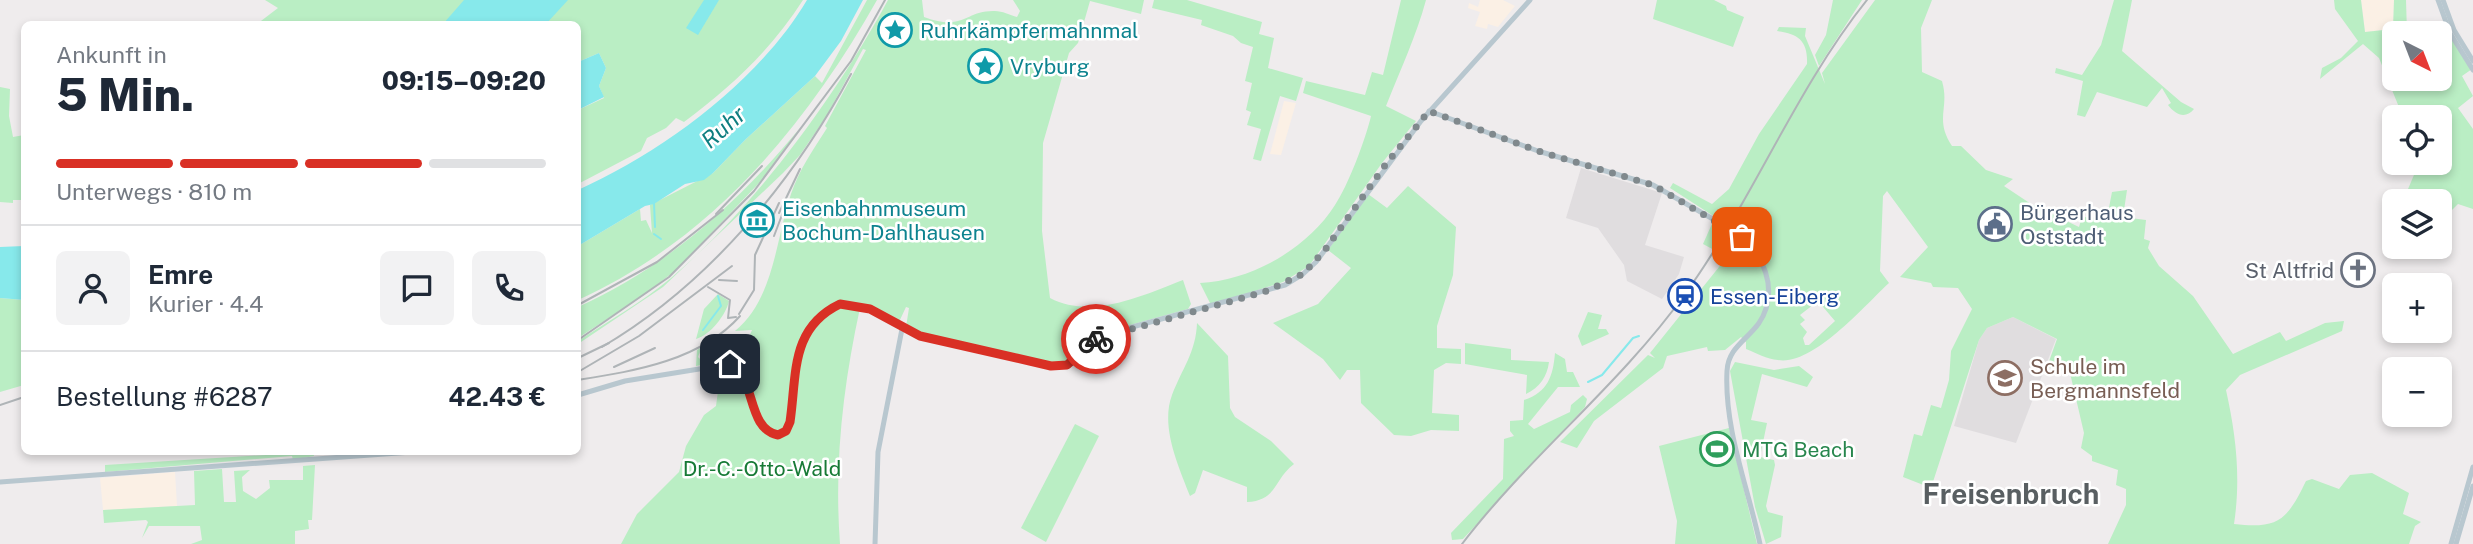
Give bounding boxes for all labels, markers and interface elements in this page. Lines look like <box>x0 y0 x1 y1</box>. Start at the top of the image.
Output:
place icon: Ruhrkämpfermahnmal <box>876 11 914 49</box>
place label: Ruhrkämpfermahnmal <box>920 18 1138 43</box>
north arrow <box>2382 21 2452 91</box>
map controls <box>2382 21 2452 427</box>
text: Ankunft in <box>56 41 167 68</box>
place icon: Vryburg <box>966 47 1004 85</box>
place label: Vryburg <box>1010 54 1089 79</box>
text: 09:15–09:20 <box>382 65 546 96</box>
text: 5 Min. <box>56 67 194 121</box>
water label: Ruhr <box>695 100 751 153</box>
button: locate <box>2382 105 2452 175</box>
text: Unterwegs · 810 m <box>56 178 252 205</box>
button: layers <box>2382 189 2452 259</box>
place label: Eisenbahnmuseum Bochum-Dahlhausen <box>782 196 985 245</box>
place label: Bürgerhaus Oststadt <box>2020 200 2134 249</box>
museum icon: Eisenbahnmuseum Bochum-Dahlhausen <box>738 201 776 239</box>
public building icon: Bürgerhaus Oststadt <box>1976 205 2014 243</box>
pin <box>1712 207 1772 267</box>
icon: bag <box>1723 218 1761 256</box>
button: person <box>56 251 130 325</box>
button: chat <box>380 251 454 325</box>
button: phone <box>472 251 546 325</box>
church icon: St Altfrid <box>2339 251 2377 289</box>
place label: St Altfrid <box>2245 258 2334 283</box>
text: Emre <box>148 259 213 290</box>
button: + <box>2382 273 2452 343</box>
station icon: Essen-Eiberg <box>1666 277 1704 315</box>
place label: Essen-Eiberg <box>1710 284 1839 309</box>
text: Kurier · 4.4 <box>148 290 263 317</box>
courier <box>1061 304 1131 374</box>
icon: bike <box>1077 320 1115 358</box>
pin <box>700 334 760 394</box>
icon: home <box>711 345 749 383</box>
place label: Schule im Bergmannsfeld <box>2030 354 2180 403</box>
button: − <box>2382 357 2452 427</box>
school or university icon: Schule im Bergmannsfeld <box>1986 359 2024 397</box>
text: Bestellung #6287 <box>56 381 273 412</box>
text: 42.43 € <box>448 381 546 412</box>
sports icon: MTG Beach <box>1698 430 1736 468</box>
place label: MTG Beach <box>1742 437 1854 462</box>
park label: Dr.-C.-Otto-Wald <box>683 456 841 481</box>
district label: Freisenbruch <box>1923 477 2099 510</box>

